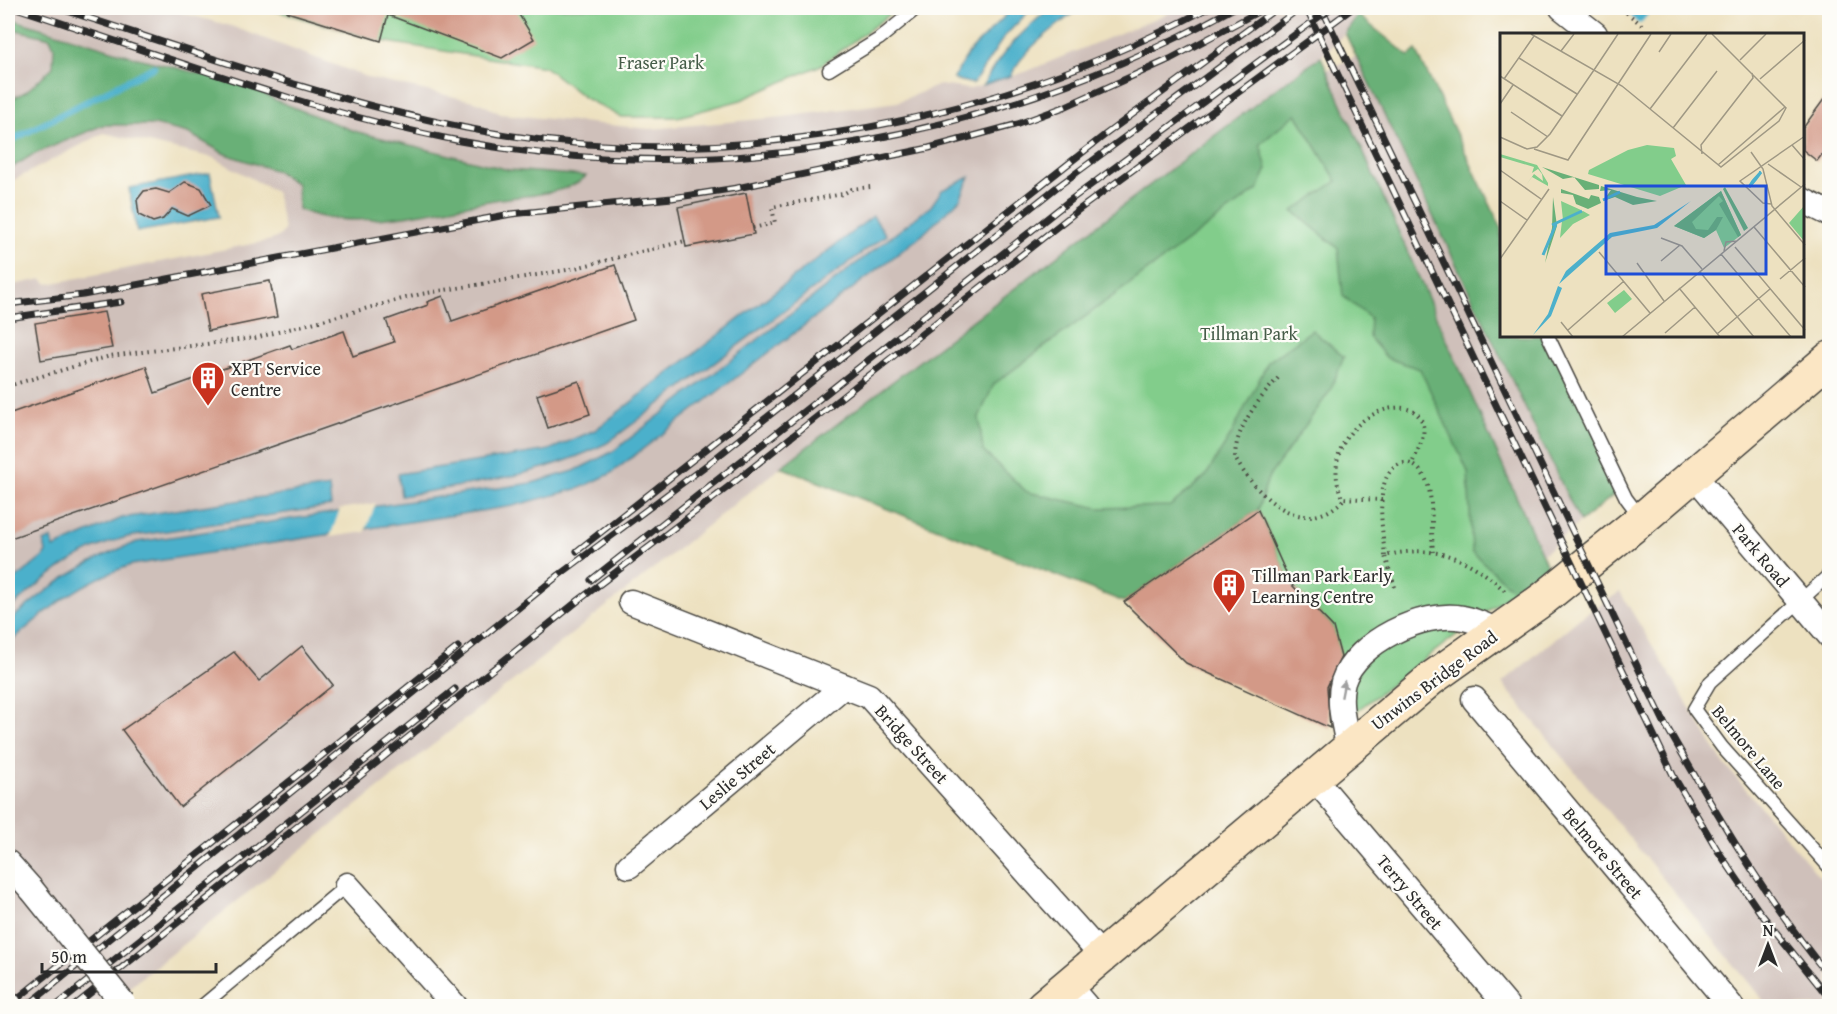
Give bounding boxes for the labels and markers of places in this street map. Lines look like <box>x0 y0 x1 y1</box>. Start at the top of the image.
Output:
place label: XPT Service Centre <box>231 355 321 403</box>
building icon: XPT Service Centre <box>190 360 226 407</box>
place label: Tillman Park Early Learning Centre <box>1252 562 1392 610</box>
building icon: Tillman Park Early Learning Centre <box>1211 567 1247 614</box>

